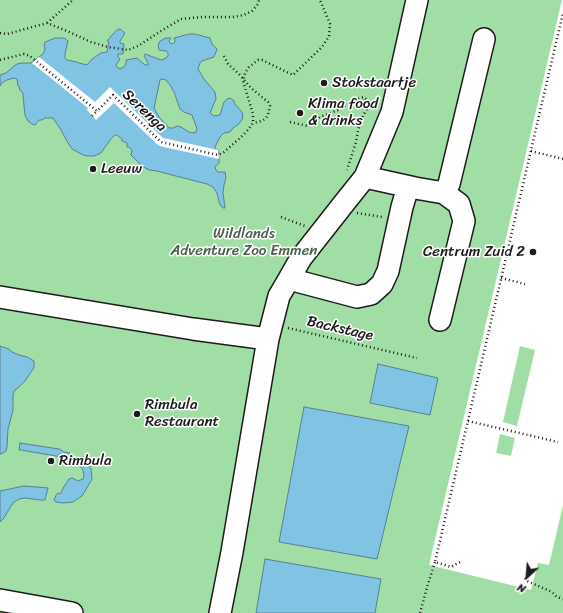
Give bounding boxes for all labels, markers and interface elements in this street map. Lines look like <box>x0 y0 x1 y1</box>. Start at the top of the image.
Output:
place label: Stokstaartje <box>332 74 416 92</box>
marker: Stokstaartje <box>319 78 329 88</box>
street label: Serenga <box>118 86 170 136</box>
place label: Klima food & drinks <box>308 95 378 130</box>
marker: Klima food & drinks <box>295 108 305 118</box>
place label: Leeuw <box>101 160 142 178</box>
marker: Leeuw <box>88 164 98 174</box>
park label: Wildlands Adventure Zoo Emmen <box>171 225 317 260</box>
place label: Centrum Zuid 2 <box>423 243 525 261</box>
marker: Centrum Zuid 2 <box>528 247 538 257</box>
street label: Backstage <box>305 313 375 345</box>
place label: Rimbula Restaurant <box>145 396 219 431</box>
marker: Rimbula Restaurant <box>132 409 142 419</box>
place label: Rimbula <box>59 452 112 470</box>
marker: Rimbula <box>46 456 56 466</box>
north arrow <box>507 557 547 597</box>
text: N <box>514 578 529 598</box>

